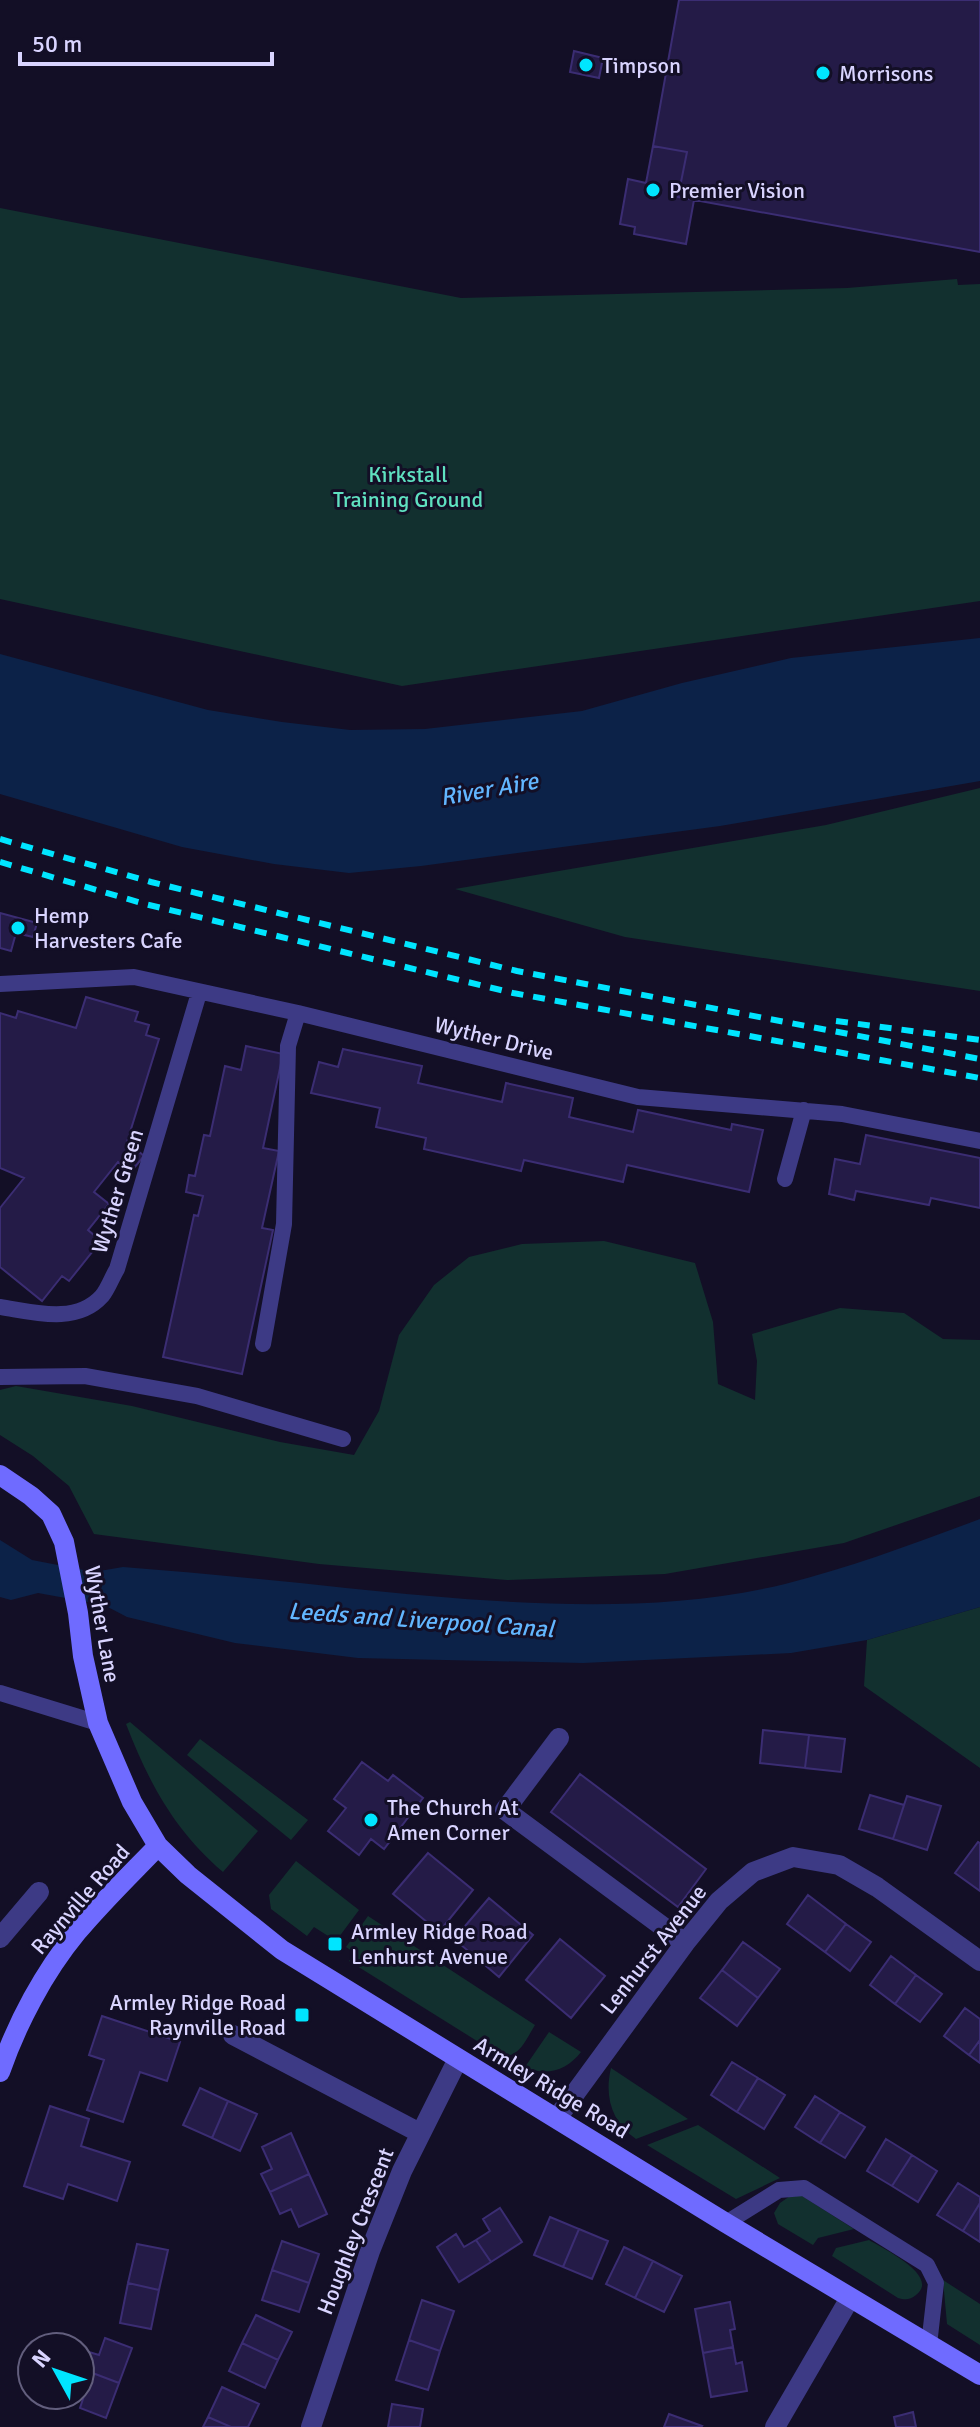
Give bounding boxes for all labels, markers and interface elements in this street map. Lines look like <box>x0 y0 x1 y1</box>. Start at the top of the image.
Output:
scale bar <box>20 16 272 66</box>
text: 50 m <box>32 29 82 59</box>
place label: Timpson <box>602 52 681 79</box>
marker: Timpson <box>577 56 595 74</box>
place label: Morrisons <box>839 60 933 87</box>
marker: Morrisons <box>814 64 832 82</box>
place label: Premier Vision <box>669 177 805 204</box>
marker: Premier Vision <box>644 181 662 199</box>
park label: Kirkstall Training Ground <box>333 461 483 513</box>
water label: River Aire <box>438 765 541 812</box>
place label: Hemp Harvesters Cafe <box>34 902 183 954</box>
marker: Hemp Harvesters Cafe <box>9 919 27 937</box>
street label: Wyther Drive <box>431 1011 556 1066</box>
street label: Wyther Green <box>86 1126 149 1257</box>
street label: Wyther Lane <box>79 1564 126 1685</box>
water label: Leeds and Liverpool Canal <box>287 1596 557 1644</box>
place label: The Church At Amen Corner <box>387 1794 519 1846</box>
marker: The Church At Amen Corner <box>362 1811 380 1829</box>
street label: Raynville Road <box>25 1839 136 1960</box>
street label: Lenhurst Avenue <box>594 1879 712 2019</box>
place label: Armley Ridge Road Lenhurst Avenue <box>351 1918 528 1970</box>
marker: Armley Ridge Road Lenhurst Avenue <box>326 1935 344 1953</box>
place label: Armley Ridge Road Raynville Road <box>109 1989 286 2041</box>
marker: Armley Ridge Road Raynville Road <box>293 2006 311 2024</box>
street label: Armley Ridge Road <box>469 2030 634 2144</box>
street label: Houghley Crescent <box>311 2144 400 2318</box>
north arrow <box>16 2331 96 2411</box>
text: N <box>26 2344 56 2373</box>

